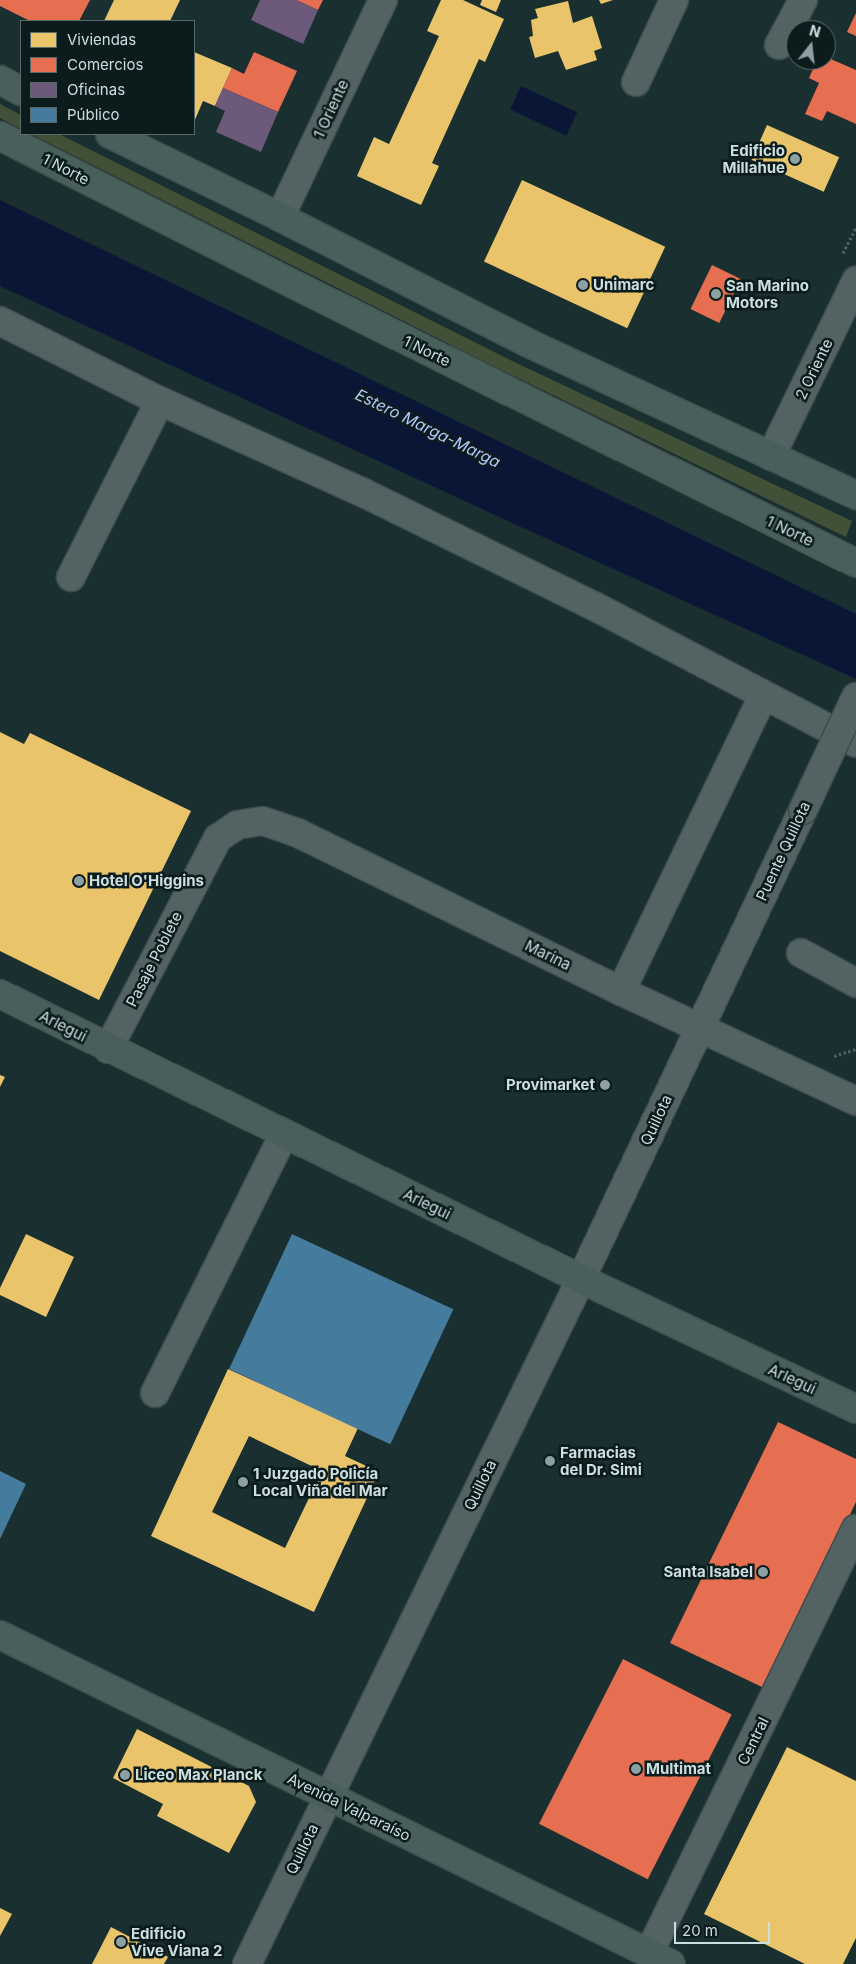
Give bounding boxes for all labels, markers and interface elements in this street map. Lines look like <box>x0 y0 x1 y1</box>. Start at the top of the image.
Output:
legend <box>20 20 195 135</box>
north arrow <box>786 20 836 70</box>
text: N <box>808 21 822 41</box>
text: Viviendas <box>67 30 136 49</box>
text: Comercios <box>67 55 143 74</box>
street label: 1 Oriente <box>310 77 352 141</box>
text: Oficinas <box>67 80 125 99</box>
text: Público <box>67 105 119 124</box>
place label: Edificio Millahue <box>723 141 785 176</box>
street label: 1 Norte <box>40 150 92 188</box>
marker: Edificio Millahue <box>789 153 801 165</box>
place label: Unimarc <box>593 276 654 294</box>
place label: San Marino Motors <box>726 276 809 311</box>
marker: Unimarc <box>577 279 589 291</box>
marker: San Marino Motors <box>710 288 722 300</box>
street label: 1 Norte <box>401 332 453 370</box>
street label: 2 Oriente <box>792 336 836 402</box>
water label: Estero Marga-Marga <box>352 385 504 471</box>
street label: 1 Norte <box>764 512 816 550</box>
street label: Puente Quillota <box>752 799 814 903</box>
place label: Hotel O'Higgins <box>89 872 204 890</box>
marker: Hotel O'Higgins <box>73 875 85 887</box>
street label: Pasaje Poblete <box>122 908 186 1010</box>
street label: Marina <box>522 936 574 974</box>
street label: Arlegui <box>37 1007 89 1045</box>
place label: Provimarket <box>506 1076 595 1094</box>
marker: Provimarket <box>599 1079 611 1091</box>
street label: Quillota <box>637 1092 675 1148</box>
street label: Arlegui <box>400 1185 454 1223</box>
street label: Arlegui <box>765 1360 819 1398</box>
place label: Farmacias del Dr. Simi <box>560 1443 642 1478</box>
marker: Farmacias del Dr. Simi <box>544 1455 556 1467</box>
street label: Quillota <box>460 1457 500 1513</box>
place label: 1 Juzgado Policía Local Viña del Mar <box>253 1464 388 1499</box>
marker: 1 Juzgado Policía Local Viña del Mar <box>237 1476 249 1488</box>
place label: Santa Isabel <box>664 1563 753 1581</box>
marker: Santa Isabel <box>757 1566 769 1578</box>
street label: Central <box>734 1714 772 1768</box>
place label: Multimat <box>646 1760 711 1778</box>
marker: Multimat <box>630 1763 642 1775</box>
place label: Liceo Max Planck <box>135 1766 262 1784</box>
marker: Liceo Max Planck <box>119 1769 131 1781</box>
street label: Avenida Valparaíso <box>285 1769 413 1845</box>
street label: Quillota <box>282 1821 322 1877</box>
scale bar <box>676 1912 772 1944</box>
text: 20 m <box>682 1921 718 1940</box>
place label: Edificio Vive Viana 2 <box>131 1924 222 1959</box>
marker: Edificio Vive Viana 2 <box>115 1936 127 1948</box>

